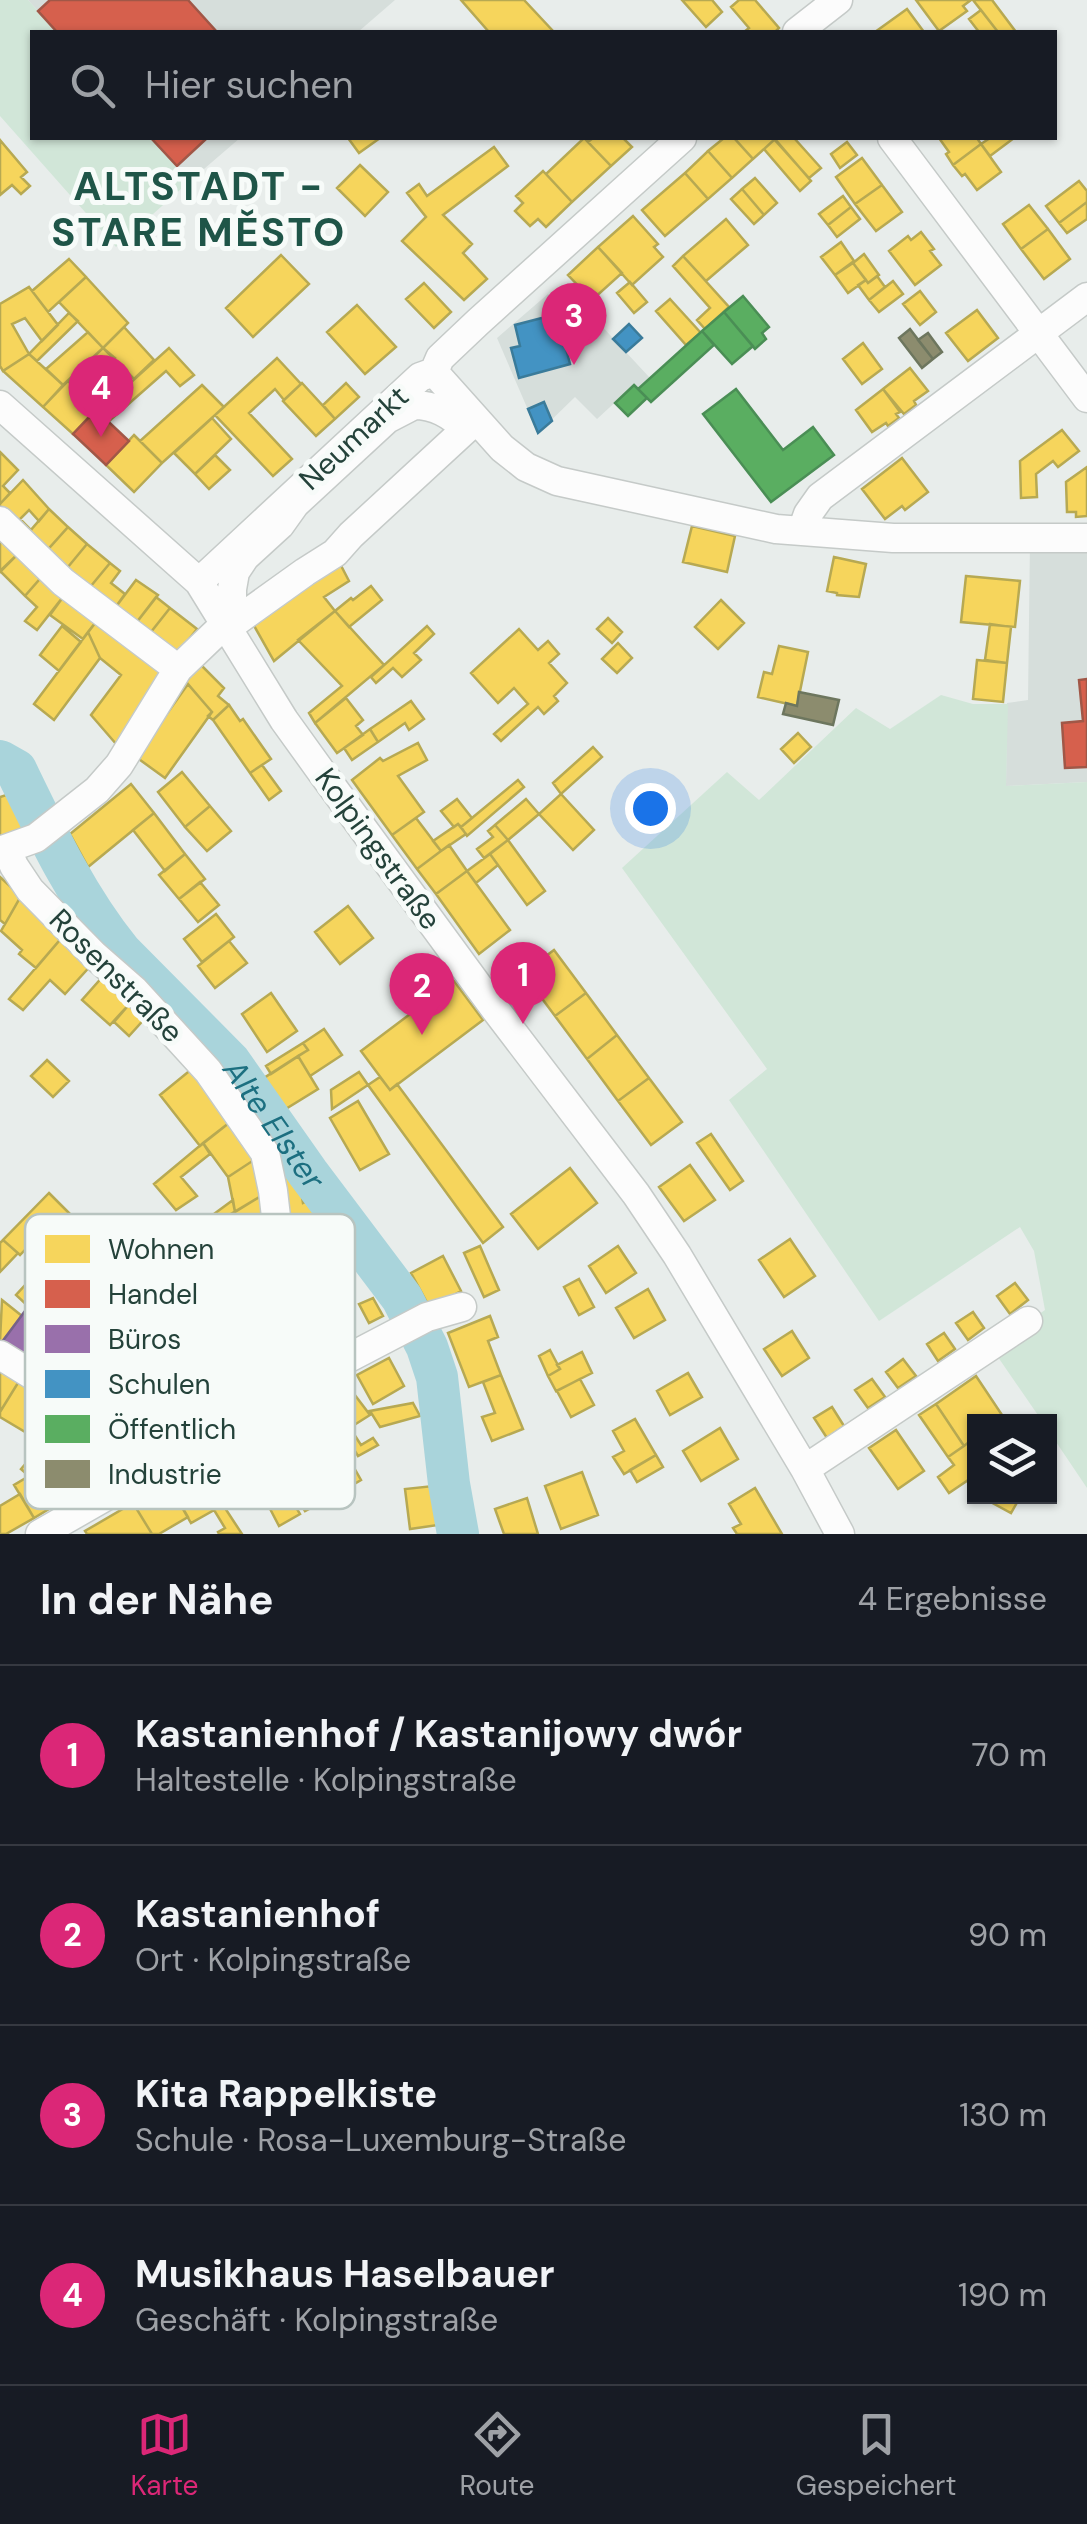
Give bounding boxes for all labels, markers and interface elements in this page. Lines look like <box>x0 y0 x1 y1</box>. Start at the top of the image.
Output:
search box <box>30 30 1057 140</box>
icon: search <box>65 58 120 113</box>
text: Hier suchen <box>145 60 354 110</box>
district label: ALTSTADT - STARE MĚSTO <box>51 160 347 258</box>
pin: 3 <box>542 282 606 365</box>
pin: 4 <box>68 354 134 437</box>
street label: Neumarkt <box>291 377 417 498</box>
street label: Kolpingstraße <box>306 760 450 937</box>
your location <box>625 783 676 834</box>
street label: Rosenstraße <box>41 900 192 1051</box>
pin: 1 <box>490 942 556 1024</box>
pin: 2 <box>390 952 454 1035</box>
water label: Alte Elster <box>213 1050 335 1199</box>
legend <box>25 1214 355 1509</box>
text: Wohnen <box>108 1231 214 1268</box>
text: Handel <box>108 1276 198 1313</box>
text: Büros <box>108 1321 181 1358</box>
text: Schulen <box>108 1366 211 1403</box>
text: Öffentlich <box>108 1411 236 1448</box>
map controls <box>967 1414 1057 1504</box>
button: layers <box>967 1414 1057 1504</box>
text: Industrie <box>108 1456 222 1493</box>
text: In der Nähe <box>40 1572 274 1627</box>
text: 4 Ergebnisse <box>858 1578 1047 1620</box>
text: Kastanienhof / Kastanijowy dwór <box>135 1709 742 1759</box>
text: 1 <box>67 1734 78 1776</box>
text: 70 m <box>971 1734 1047 1776</box>
text: Haltestelle · Kolpingstraße <box>135 1759 517 1801</box>
text: Kastanienhof <box>135 1889 380 1939</box>
text: 2 <box>63 1914 82 1956</box>
text: 90 m <box>968 1914 1047 1956</box>
text: Ort · Kolpingstraße <box>135 1939 411 1981</box>
text: Kita Rappelkiste <box>135 2069 437 2119</box>
text: 3 <box>63 2094 82 2136</box>
text: 130 m <box>959 2094 1047 2136</box>
text: Schule · Rosa-Luxemburg-Straße <box>135 2119 626 2161</box>
text: Musikhaus Haselbauer <box>135 2249 555 2299</box>
text: 4 <box>62 2274 83 2316</box>
text: 190 m <box>958 2274 1047 2316</box>
text: Geschäft · Kolpingstraße <box>135 2299 498 2341</box>
tab: Karte <box>131 2407 198 2504</box>
tab: Route <box>460 2407 535 2504</box>
tab: Gespeichert <box>796 2407 956 2504</box>

